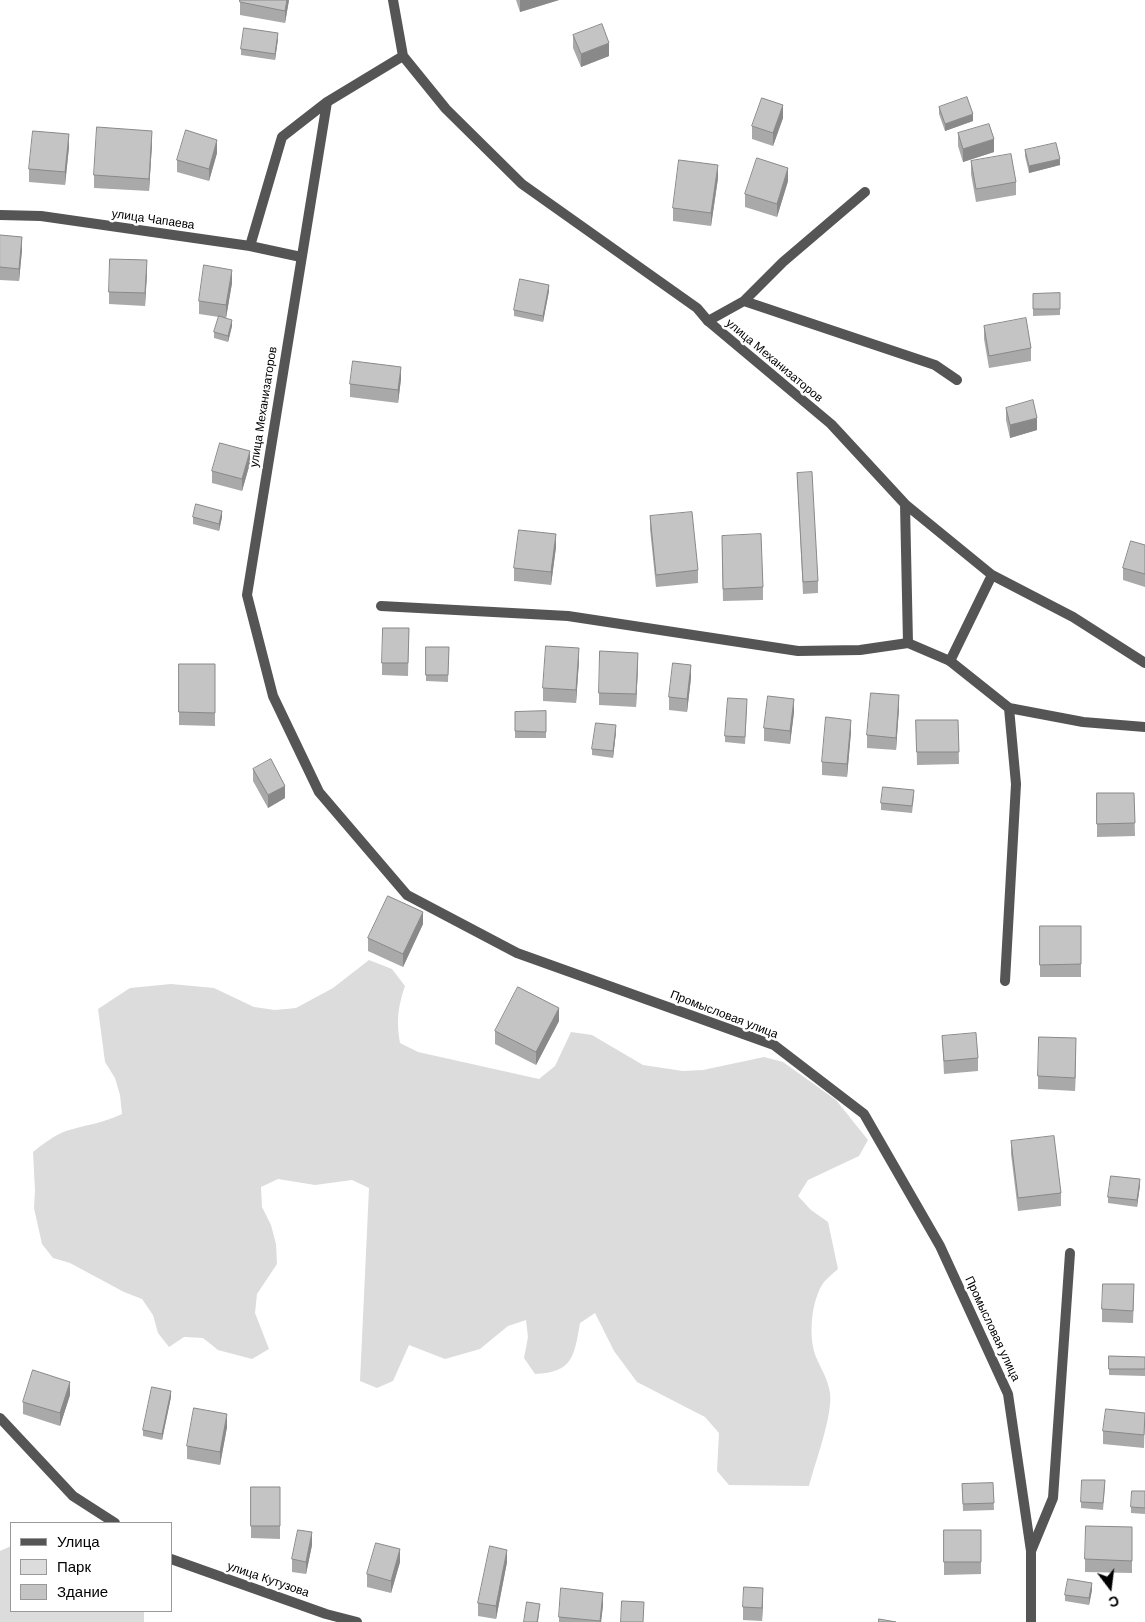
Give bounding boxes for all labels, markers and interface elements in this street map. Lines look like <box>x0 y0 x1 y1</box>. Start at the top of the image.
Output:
street label: улица Чапаева <box>111 207 195 233</box>
street label: улица Механизаторов <box>723 316 825 406</box>
street label: улица Механизаторов <box>247 345 281 469</box>
street label: Промысловая улица <box>668 988 780 1042</box>
street label: Промысловая улица <box>961 1274 1023 1384</box>
legend <box>10 1522 172 1612</box>
text: Улица <box>57 1532 100 1552</box>
text: Парк <box>57 1557 91 1577</box>
street label: улица Кутузова <box>225 1559 311 1601</box>
north arrow <box>1085 1562 1135 1612</box>
text: Здание <box>57 1582 108 1602</box>
text: С <box>1107 1591 1121 1611</box>

